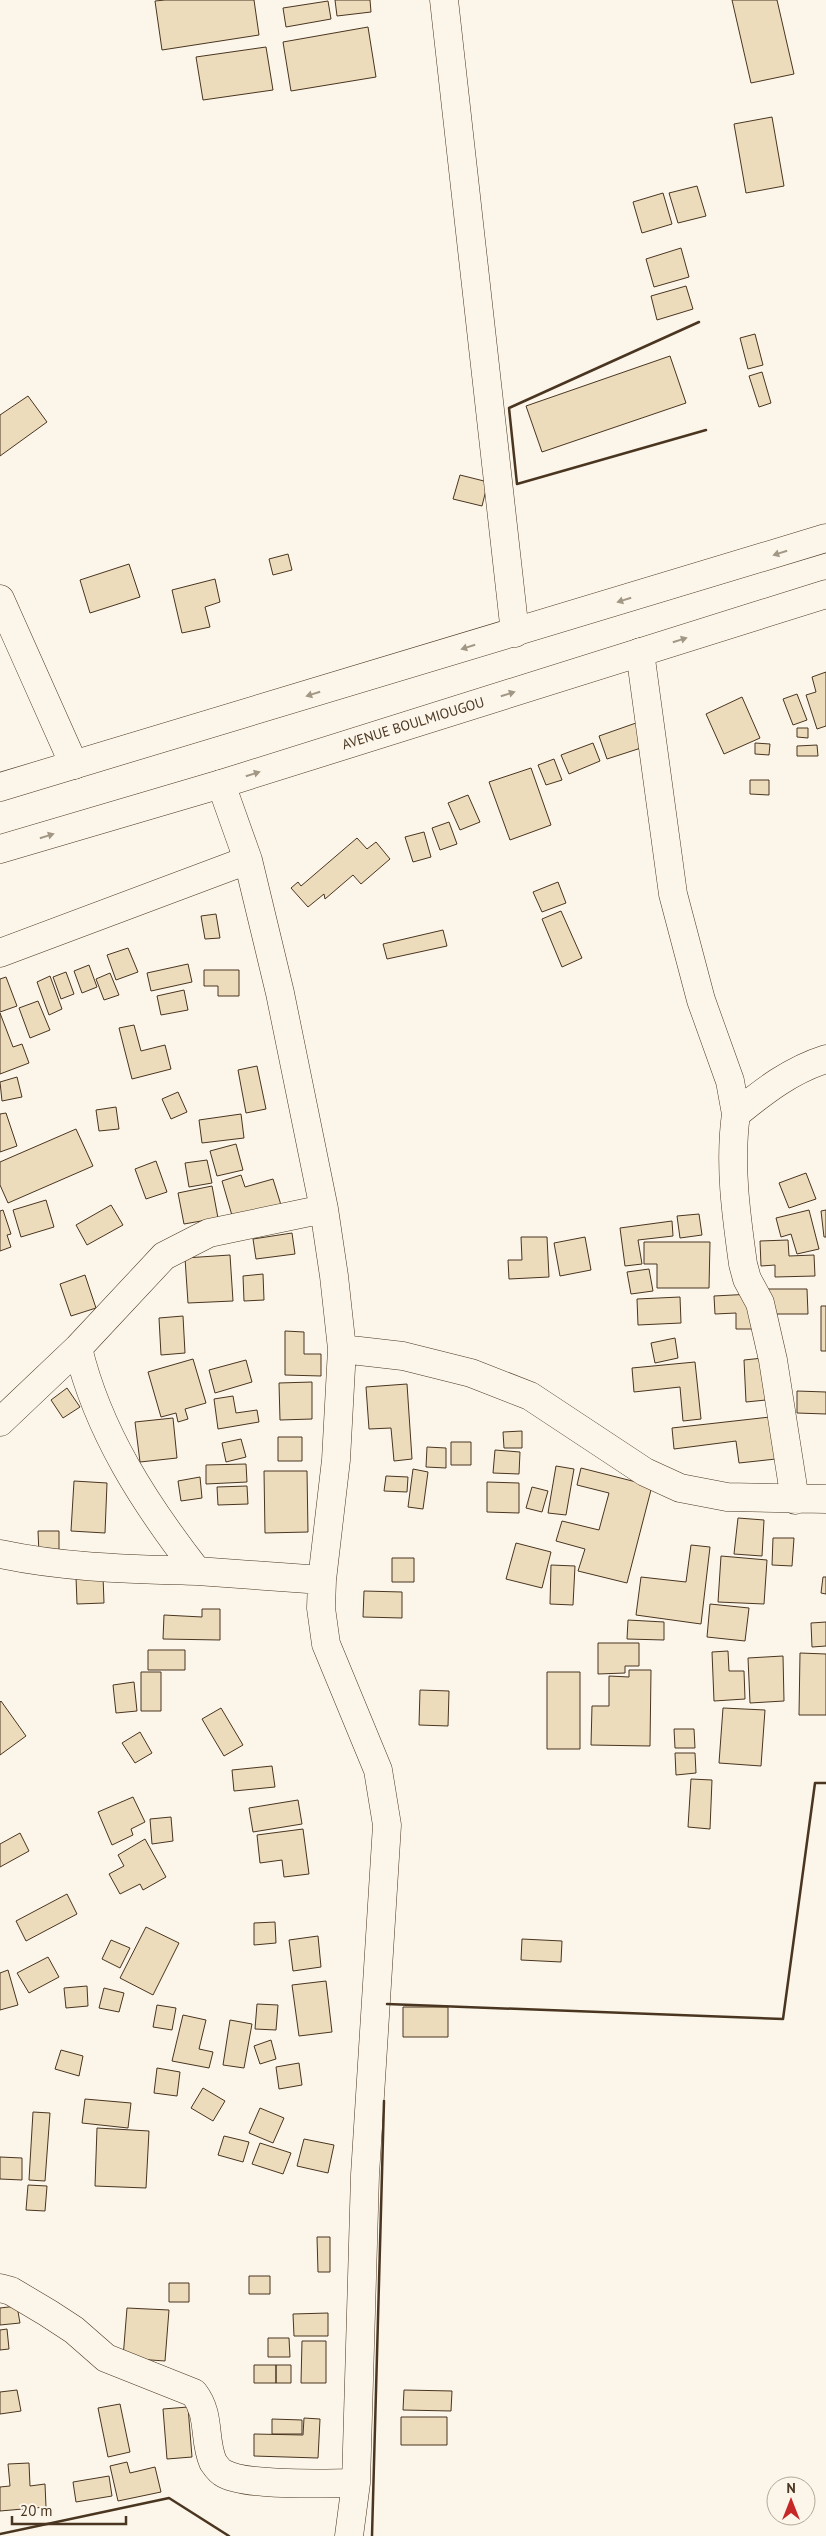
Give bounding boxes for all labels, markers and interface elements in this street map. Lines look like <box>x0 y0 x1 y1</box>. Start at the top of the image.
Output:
one-way arrow <box>772 550 787 557</box>
one-way arrow <box>616 597 631 605</box>
one-way arrow <box>672 635 687 643</box>
one-way arrow <box>461 643 476 651</box>
one-way arrow <box>501 689 516 697</box>
one-way arrow <box>305 690 320 698</box>
street label: AVENUE BOULMIOUGOU <box>340 693 486 753</box>
one-way arrow <box>245 770 260 777</box>
one-way arrow <box>39 831 54 839</box>
north arrow <box>766 2476 816 2526</box>
text: N <box>786 2479 796 2497</box>
scale bar <box>12 2494 126 2526</box>
text: 20 m <box>20 2501 53 2520</box>

